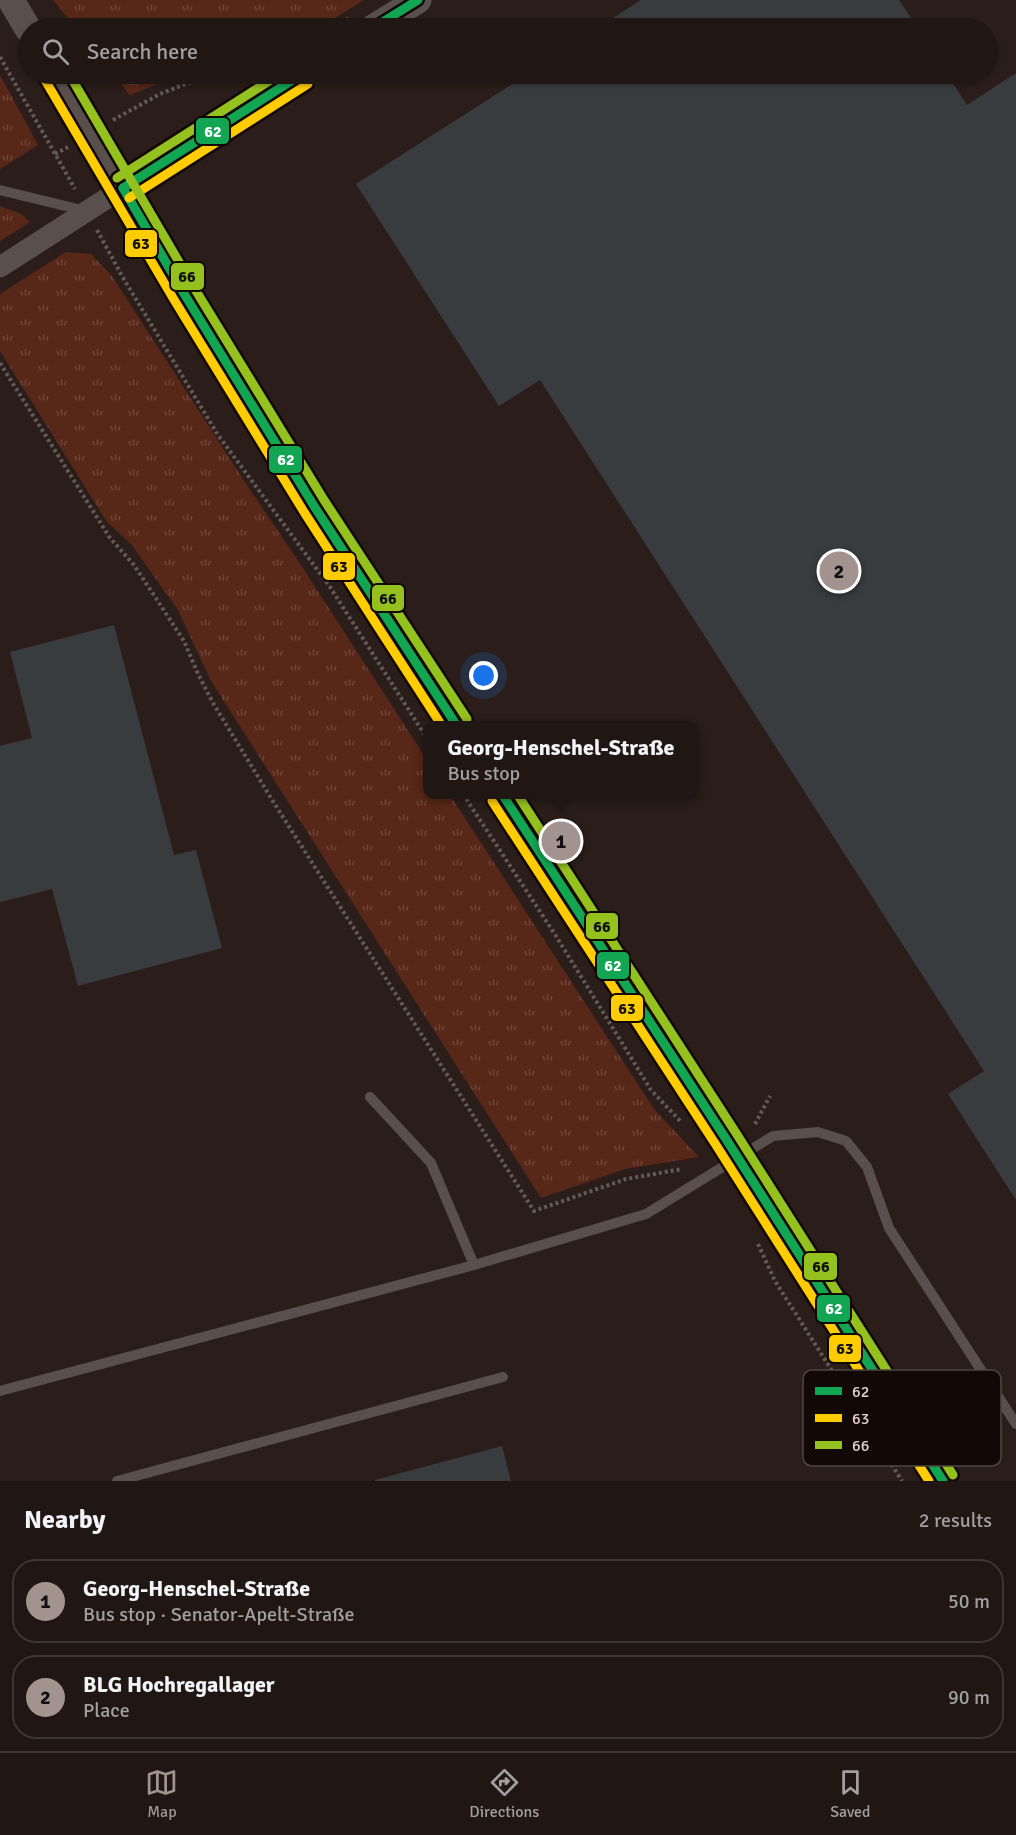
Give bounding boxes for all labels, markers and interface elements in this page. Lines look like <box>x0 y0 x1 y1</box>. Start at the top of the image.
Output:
search box <box>18 18 998 84</box>
icon: search <box>39 35 72 68</box>
text: Search here <box>87 38 198 65</box>
line badge: 62 <box>195 117 230 145</box>
text: 62 <box>204 122 222 142</box>
line badge: 63 <box>124 229 158 258</box>
text: 63 <box>132 234 150 254</box>
line badge: 66 <box>170 262 205 291</box>
text: 66 <box>178 267 196 287</box>
line badge: 62 <box>268 445 303 474</box>
text: 62 <box>277 450 295 470</box>
pin: 2 <box>820 548 858 594</box>
line badge: 63 <box>322 552 356 581</box>
text: 63 <box>330 557 348 577</box>
line badge: 66 <box>371 584 405 612</box>
text: 66 <box>379 589 397 609</box>
your location <box>469 661 498 690</box>
popup <box>423 721 699 799</box>
text: Georg-Henschel-Straße <box>447 734 675 761</box>
text: Bus stop <box>447 761 520 786</box>
pin: 1 <box>542 818 580 864</box>
line badge: 66 <box>585 912 619 940</box>
text: 66 <box>593 917 611 937</box>
line badge: 62 <box>596 951 630 980</box>
text: 62 <box>604 956 622 976</box>
line badge: 63 <box>610 994 644 1022</box>
text: 63 <box>618 999 636 1019</box>
line badge: 66 <box>803 1252 838 1281</box>
text: 66 <box>812 1257 830 1277</box>
line badge: 62 <box>816 1294 851 1323</box>
text: 62 <box>825 1299 843 1319</box>
line badge: 63 <box>828 1334 862 1363</box>
text: 63 <box>836 1339 854 1359</box>
legend <box>803 1370 1001 1466</box>
text: 62 <box>852 1382 869 1402</box>
text: 63 <box>852 1409 869 1429</box>
text: 66 <box>852 1436 869 1456</box>
text: Nearby <box>24 1504 105 1536</box>
text: 2 results <box>919 1508 992 1533</box>
text: Georg-Henschel-Straße <box>83 1575 310 1602</box>
text: 1 <box>40 1589 51 1614</box>
text: 50 m <box>948 1589 990 1614</box>
text: Bus stop · Senator-Apelt-Straße <box>83 1602 355 1627</box>
text: BLG Hochregallager <box>83 1671 275 1698</box>
text: 2 <box>40 1685 51 1710</box>
text: 90 m <box>948 1685 990 1710</box>
text: Place <box>83 1698 130 1723</box>
tab: Map <box>145 1766 178 1822</box>
tab: Directions <box>469 1766 539 1822</box>
tab: Saved <box>830 1766 871 1822</box>

